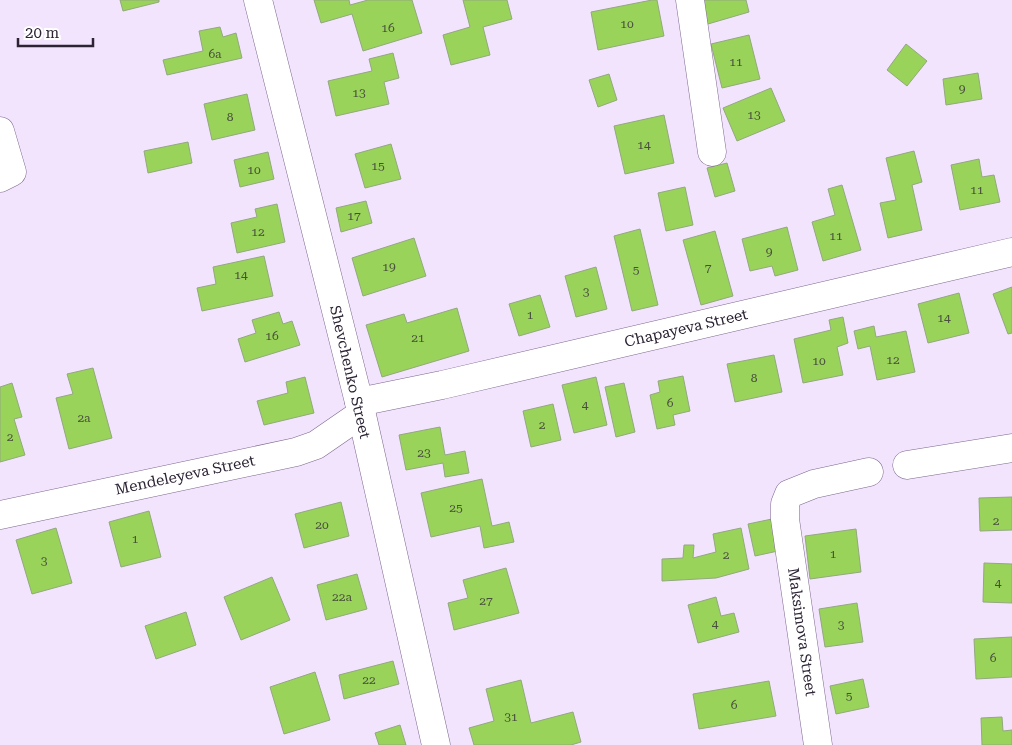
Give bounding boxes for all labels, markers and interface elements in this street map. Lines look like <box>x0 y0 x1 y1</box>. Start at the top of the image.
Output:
scale bar <box>18 15 92 47</box>
house number: 10 <box>620 17 634 31</box>
house number: 16 <box>381 21 395 35</box>
text: 20 m <box>25 24 60 42</box>
house number: 6а <box>208 47 222 61</box>
house number: 11 <box>729 55 743 69</box>
house number: 9 <box>959 82 966 96</box>
house number: 13 <box>352 86 366 100</box>
house number: 13 <box>747 108 761 122</box>
house number: 8 <box>227 110 234 124</box>
house number: 14 <box>637 138 651 152</box>
house number: 15 <box>371 159 385 173</box>
house number: 10 <box>247 163 261 177</box>
house number: 11 <box>970 183 984 197</box>
house number: 17 <box>347 209 361 223</box>
house number: 12 <box>251 225 265 239</box>
house number: 11 <box>829 229 843 243</box>
house number: 9 <box>766 245 773 259</box>
house number: 19 <box>382 260 396 274</box>
house number: 7 <box>705 261 712 275</box>
house number: 5 <box>633 263 640 277</box>
house number: 14 <box>234 268 248 282</box>
house number: 3 <box>583 285 590 299</box>
street label: Shevchenko Street <box>326 304 374 441</box>
street label: Chapayeva Street <box>623 305 750 351</box>
house number: 1 <box>527 308 534 322</box>
house number: 14 <box>937 311 951 325</box>
house number: 16 <box>265 329 279 343</box>
house number: 21 <box>411 331 425 345</box>
house number: 12 <box>886 353 900 367</box>
house number: 10 <box>812 354 826 368</box>
house number: 8 <box>751 371 758 385</box>
house number: 6 <box>667 396 674 410</box>
house number: 4 <box>582 398 589 412</box>
house number: 2а <box>77 411 91 425</box>
house number: 2 <box>539 418 546 432</box>
house number: 2 <box>7 430 14 444</box>
house number: 23 <box>417 446 431 460</box>
street label: Mendeleyeva Street <box>113 451 257 499</box>
house number: 25 <box>449 501 463 515</box>
house number: 2 <box>993 514 1000 528</box>
house number: 20 <box>315 518 329 532</box>
house number: 1 <box>132 532 139 546</box>
house number: 1 <box>830 547 837 561</box>
house number: 2 <box>723 548 730 562</box>
house number: 3 <box>41 554 48 568</box>
street label: Maksimova Street <box>784 567 820 698</box>
house number: 4 <box>995 576 1002 590</box>
house number: 22а <box>332 590 352 604</box>
house number: 27 <box>479 594 493 608</box>
house number: 4 <box>712 617 719 631</box>
house number: 3 <box>838 618 845 632</box>
house number: 6 <box>990 651 997 665</box>
house number: 22 <box>362 673 376 687</box>
house number: 5 <box>846 689 853 703</box>
house number: 6 <box>731 698 738 712</box>
house number: 31 <box>504 710 518 724</box>

